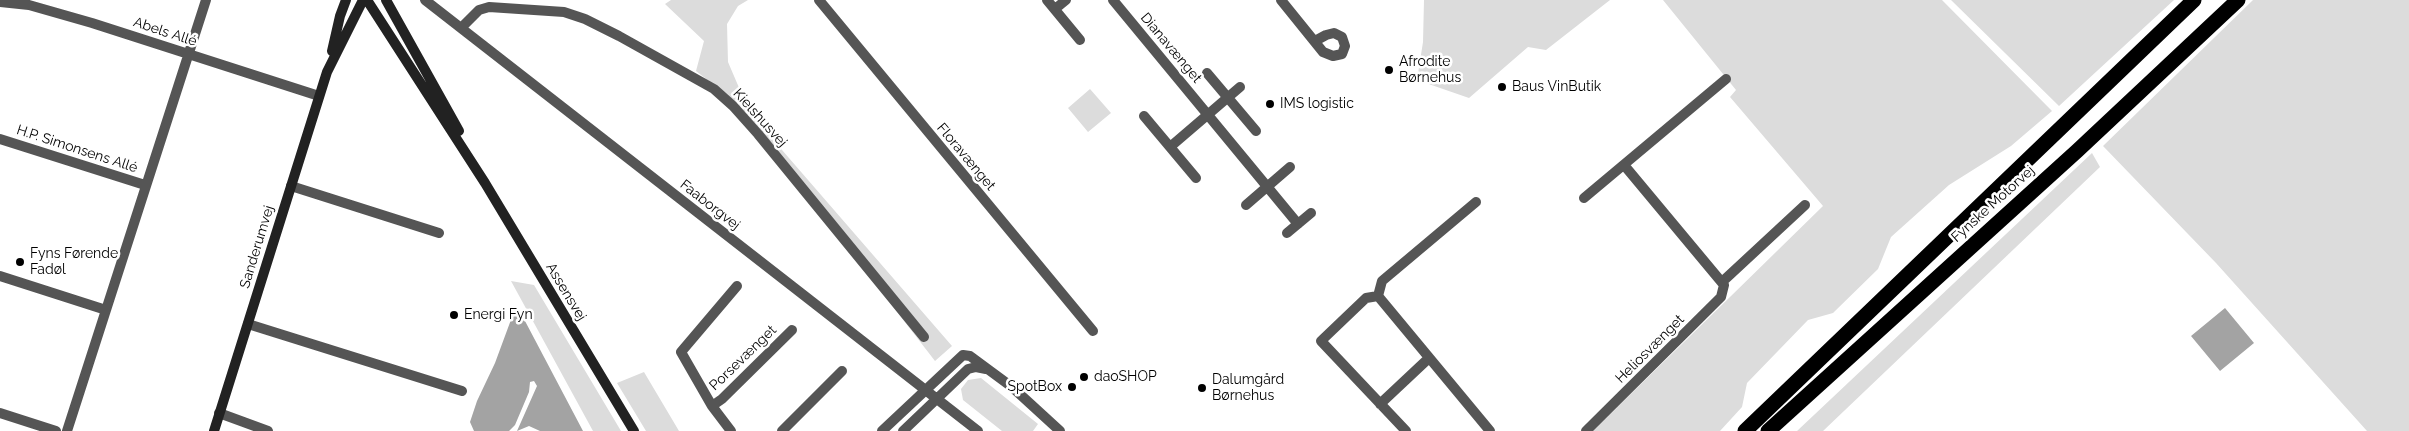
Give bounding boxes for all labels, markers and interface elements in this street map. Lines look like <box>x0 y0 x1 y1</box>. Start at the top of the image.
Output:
street label: Dianavænget <box>1137 10 1205 86</box>
street label: Abels Allé <box>131 14 199 50</box>
place label: Afrodite Børnehus <box>1399 54 1461 86</box>
marker: Afrodite Børnehus <box>1383 64 1395 76</box>
place label: Baus VinButik <box>1512 79 1601 95</box>
marker: Baus VinButik <box>1496 81 1508 93</box>
street label: Kielshusvej <box>729 85 791 151</box>
place label: IMS logistic <box>1280 96 1354 112</box>
marker: IMS logistic <box>1264 98 1276 110</box>
street label: Floravænget <box>933 120 999 194</box>
street label: H.P. Simonsens Allé <box>14 121 140 177</box>
street label: Fynske Motorvej <box>1948 162 2038 246</box>
street label: Faaborgvej <box>677 176 743 234</box>
street label: Sanderumvej <box>236 204 278 290</box>
place label: Fyns Førende Fadøl <box>30 246 118 278</box>
marker: Fyns Førende Fadøl <box>14 256 26 268</box>
street label: Assensvej <box>542 260 590 324</box>
place label: Energi Fyn <box>464 307 533 323</box>
marker: Energi Fyn <box>448 309 460 321</box>
street label: Heliosvænget <box>1612 311 1688 387</box>
street label: Porsevænget <box>706 322 780 394</box>
place label: daoSHOP <box>1094 369 1157 385</box>
marker: daoSHOP <box>1078 371 1090 383</box>
place label: Dalumgård Børnehus <box>1212 372 1284 404</box>
place label: SpotBox <box>1008 379 1062 395</box>
marker: SpotBox <box>1066 381 1078 393</box>
marker: Dalumgård Børnehus <box>1196 382 1208 394</box>

